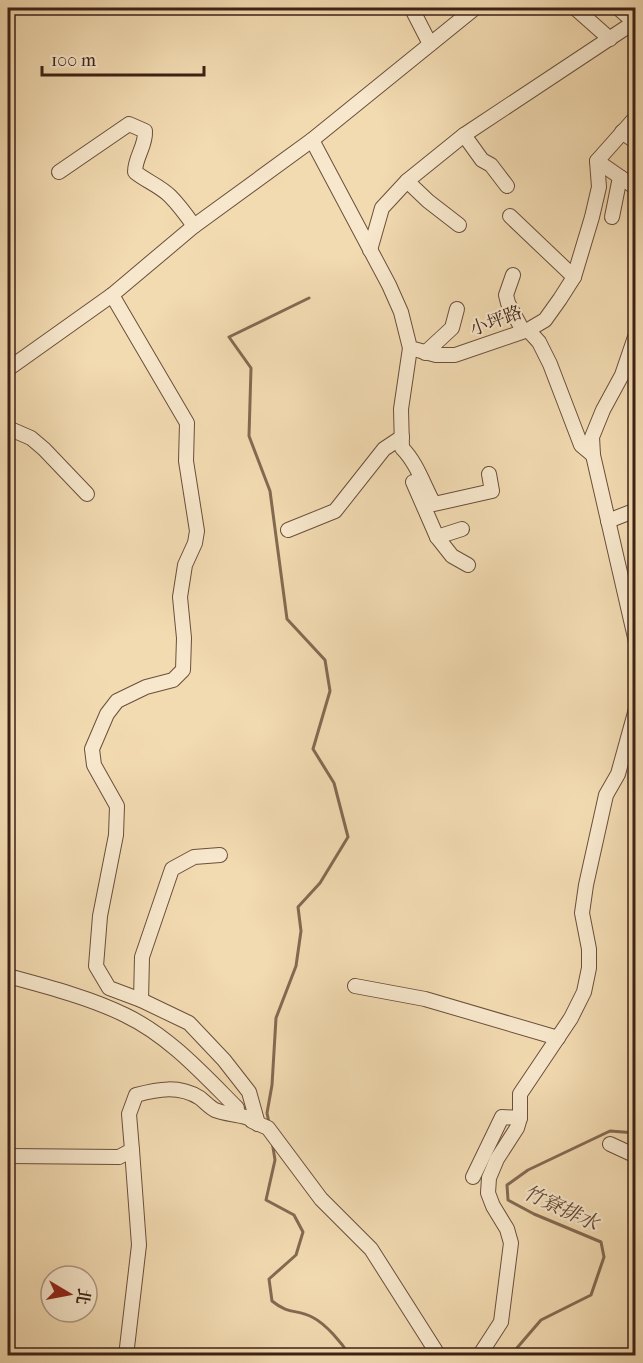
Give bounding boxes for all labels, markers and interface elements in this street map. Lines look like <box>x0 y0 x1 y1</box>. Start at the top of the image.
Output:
scale bar <box>42 39 204 77</box>
text: 100 m <box>51 50 96 71</box>
street label: 小坪路 <box>467 302 525 340</box>
water label: 竹寮排水 <box>520 1181 604 1236</box>
north arrow <box>39 1264 99 1324</box>
text: 北 <box>73 1287 94 1306</box>

